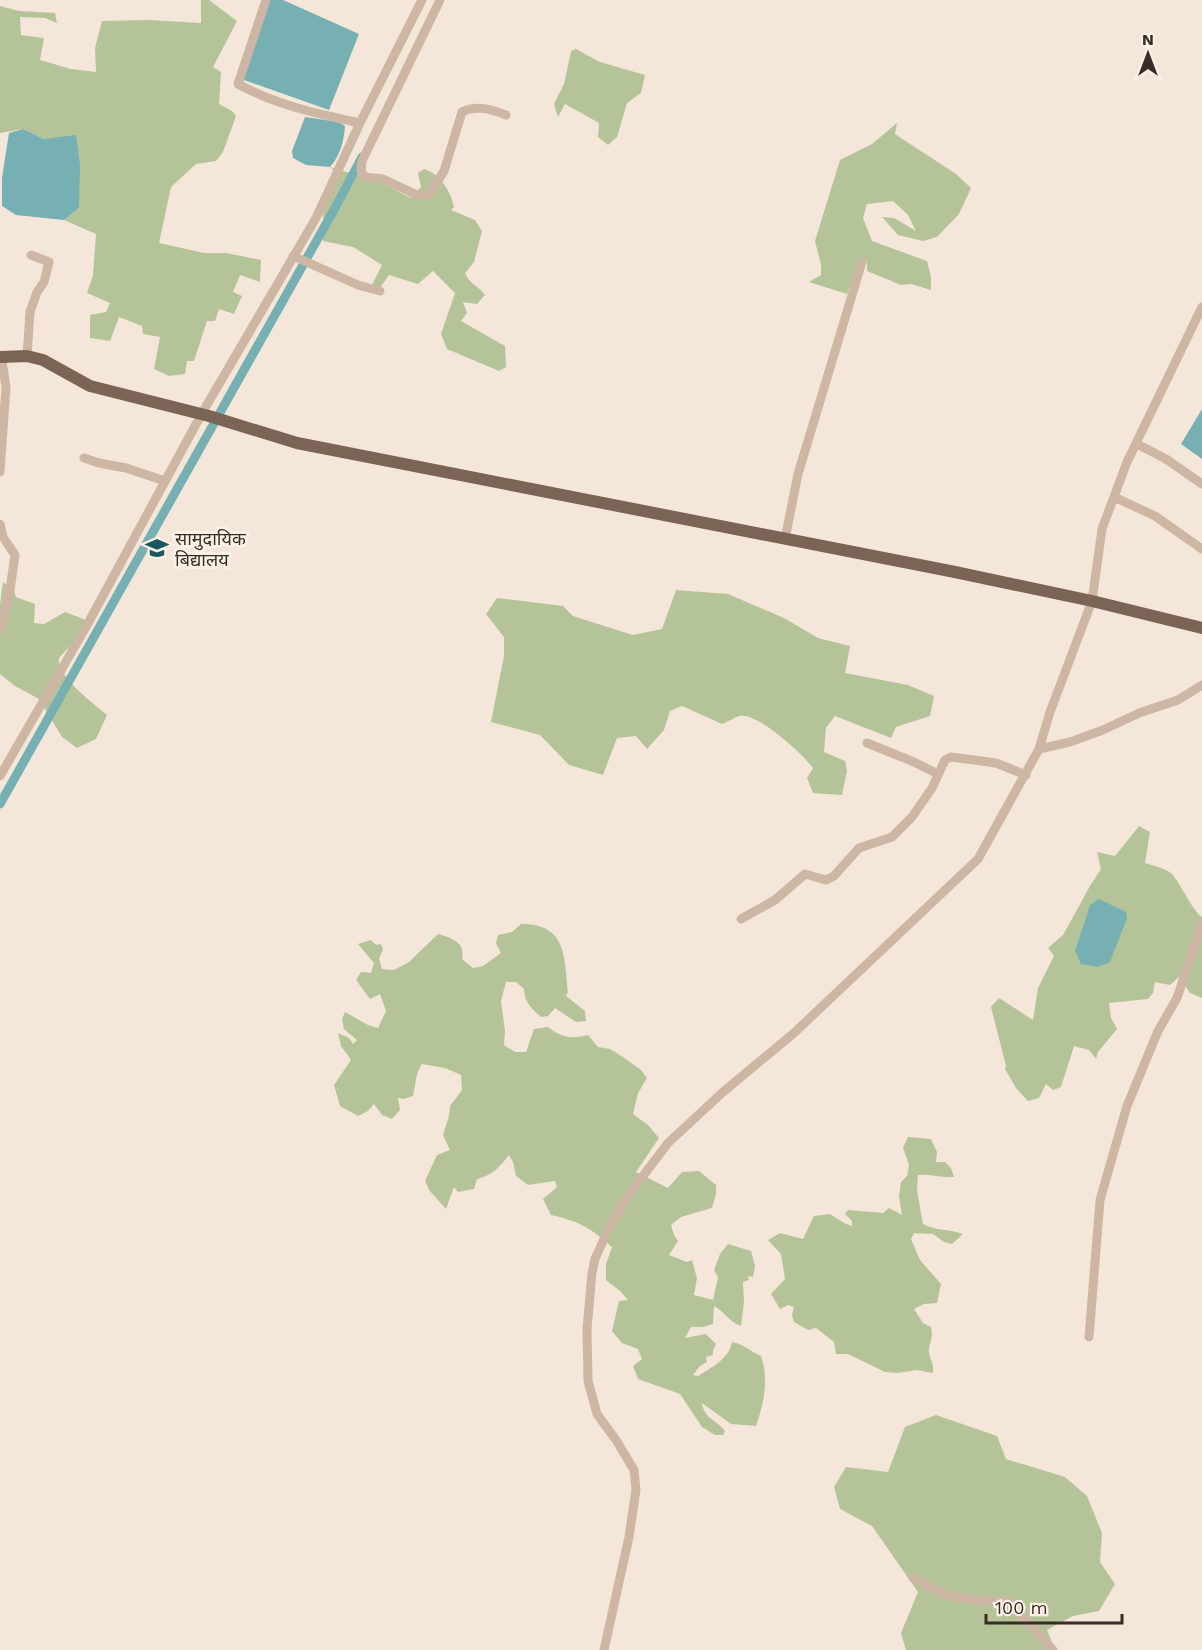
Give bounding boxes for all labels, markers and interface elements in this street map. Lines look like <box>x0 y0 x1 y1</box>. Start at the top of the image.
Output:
north arrow <box>1118 24 1178 84</box>
text: N <box>1142 30 1154 49</box>
place label: सामुदायिक बिद्यालय <box>175 528 247 570</box>
school or university icon: सामुदायिक बिद्यालय <box>144 535 170 561</box>
scale bar <box>986 1587 1122 1625</box>
text: 100 m <box>995 1597 1048 1618</box>

